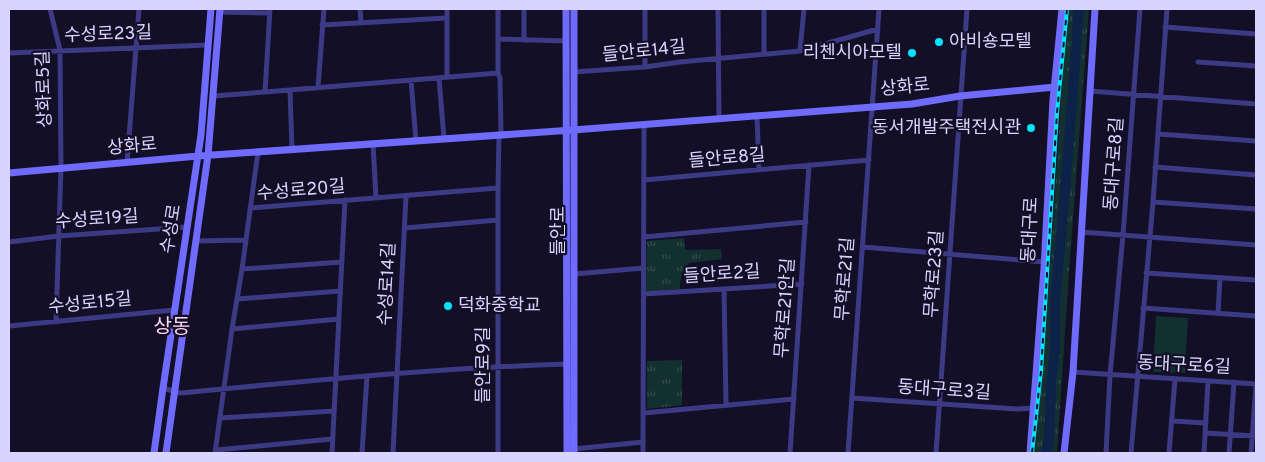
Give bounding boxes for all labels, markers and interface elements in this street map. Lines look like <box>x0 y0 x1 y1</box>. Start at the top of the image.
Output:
street label: 수성로23길 <box>64 22 152 48</box>
place label: 아비숑모텔 <box>949 31 1032 54</box>
street label: 들안로14길 <box>601 36 687 68</box>
marker: 아비숑모텔 <box>933 36 945 48</box>
place label: 리첸시아모텔 <box>803 42 902 65</box>
marker: 리첸시아모텔 <box>906 47 918 59</box>
street label: 상화로5길 <box>32 50 58 128</box>
street label: 상화로 <box>879 74 931 102</box>
street label: 동대구로8길 <box>1100 116 1130 212</box>
place label: 동서개발주택전시관 <box>872 117 1021 140</box>
marker: 동서개발주택전시관 <box>1025 122 1037 134</box>
street label: 상화로 <box>106 133 158 161</box>
street label: 들안로8길 <box>688 144 766 174</box>
street label: 수성로20길 <box>256 176 346 206</box>
street label: 동대구로 <box>1018 196 1044 264</box>
street label: 수성로 <box>157 203 187 255</box>
street label: 수성로19길 <box>54 206 140 234</box>
street label: 들안로 <box>548 206 571 256</box>
street label: 무학로23길 <box>920 229 950 319</box>
street label: 무학로21길 <box>832 236 860 322</box>
street label: 수성로14길 <box>374 242 402 326</box>
street label: 무학로21안길 <box>771 257 801 359</box>
street label: 들안로2길 <box>683 261 761 289</box>
street label: 수성로15길 <box>47 288 133 320</box>
place label: 덕화중학교 <box>458 295 541 318</box>
marker: 덕화중학교 <box>442 300 454 312</box>
district label: 상동 <box>154 315 190 341</box>
street label: 들안로9길 <box>473 327 496 404</box>
street label: 동대구로6길 <box>1137 352 1231 380</box>
street label: 동대구로3길 <box>896 376 992 406</box>

